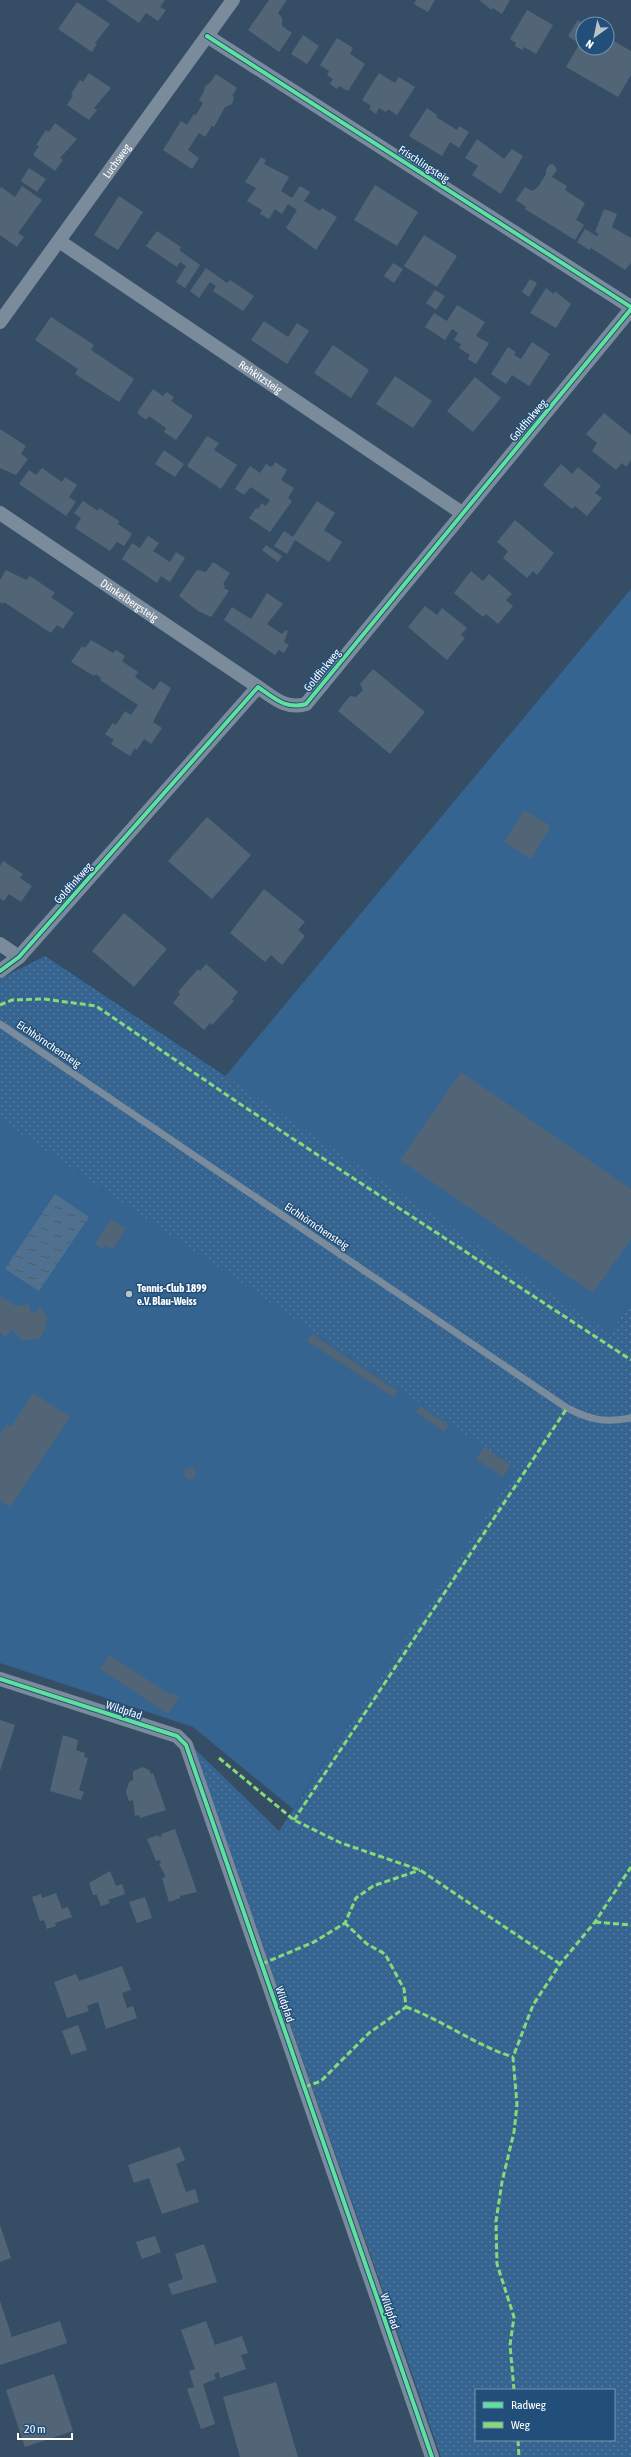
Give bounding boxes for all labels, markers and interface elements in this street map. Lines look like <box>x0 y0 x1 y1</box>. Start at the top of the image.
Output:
north arrow <box>575 16 615 56</box>
text: N <box>584 38 596 51</box>
street label: Luchsweg <box>100 141 133 180</box>
street label: Frischlingsteig <box>396 143 452 185</box>
street label: Rehkitzsteig <box>237 358 284 396</box>
street label: Goldfinkweg <box>507 396 549 443</box>
street label: Dünkelbergsteig <box>98 577 160 624</box>
street label: Goldfinkweg <box>301 646 343 694</box>
street label: Goldfinkweg <box>51 860 95 906</box>
street label: Eichhörnchensteig <box>15 1018 84 1070</box>
street label: Eichhörnchensteig <box>283 1200 352 1252</box>
place label: Tennis-Club 1899 e.V. Blau-Weiss <box>137 1282 207 1307</box>
marker: Tennis-Club 1899 e.V. Blau-Weiss <box>124 1289 134 1299</box>
street label: Wildpfad <box>104 1699 144 1721</box>
street label: Wildpfad <box>273 1985 297 2023</box>
street label: Wildpfad <box>378 2292 402 2330</box>
legend <box>475 2389 615 2441</box>
text: Radweg <box>511 2398 547 2412</box>
scale bar <box>18 2415 72 2441</box>
text: Weg <box>511 2418 531 2432</box>
text: 20 m <box>24 2422 46 2436</box>

